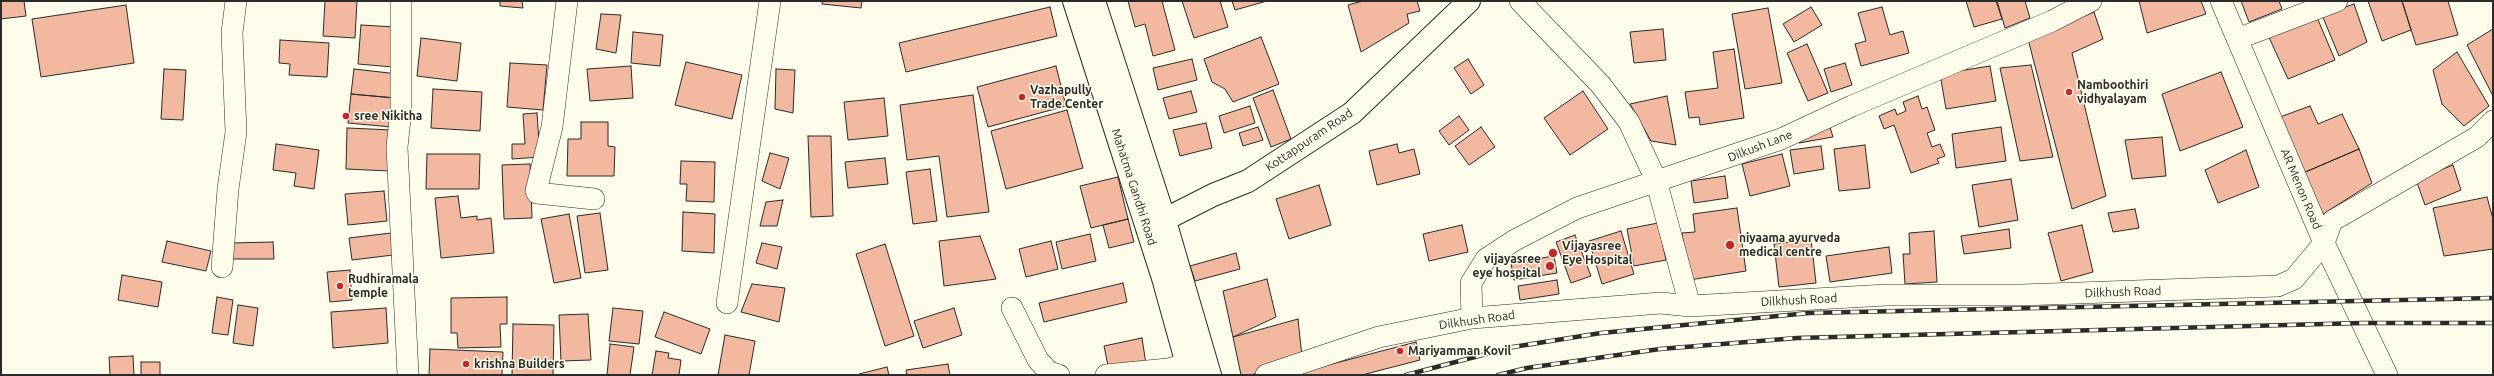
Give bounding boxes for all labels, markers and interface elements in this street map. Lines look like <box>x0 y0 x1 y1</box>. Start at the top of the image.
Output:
place label: Namboothiri vidhyalayam <box>2077 78 2148 106</box>
place label: Vazhapully Trade Center <box>1030 83 1103 111</box>
marker: Namboothiri vidhyalayam <box>2064 87 2074 97</box>
marker: Vazhapully Trade Center <box>1017 92 1027 102</box>
street label: Kottappuram Road <box>1263 105 1355 175</box>
place label: sree Nikitha <box>354 109 422 123</box>
marker: sree Nikitha <box>341 111 351 121</box>
street label: Mahatma Gandhi Road <box>1108 127 1160 247</box>
street label: Dilkush Lane <box>1726 127 1794 165</box>
street label: AR Menon Road <box>2278 147 2324 231</box>
place label: niyaama ayurveda medical centre <box>1739 231 1840 259</box>
place label: Vijayasree Eye Hospital <box>1562 239 1632 267</box>
marker: niyaama ayurveda medical centre <box>1724 239 1736 251</box>
marker: Vijayasree Eye Hospital <box>1547 247 1559 259</box>
place label: vijayasree eye hospital <box>1473 252 1541 280</box>
marker: vijayasree eye hospital <box>1544 260 1556 272</box>
place label: Rudhiramala temple <box>348 272 419 300</box>
marker: Rudhiramala temple <box>335 281 345 291</box>
street label: Dilkhush Road <box>2084 283 2162 301</box>
street label: Dilkhush Road <box>1760 291 1838 309</box>
street label: Dilkhush Road <box>1438 308 1516 332</box>
place label: Mariyamman Kovil <box>1408 344 1511 358</box>
marker: Mariyamman Kovil <box>1395 346 1405 356</box>
place label: krishna Builders <box>474 357 565 371</box>
marker: krishna Builders <box>461 359 471 369</box>

